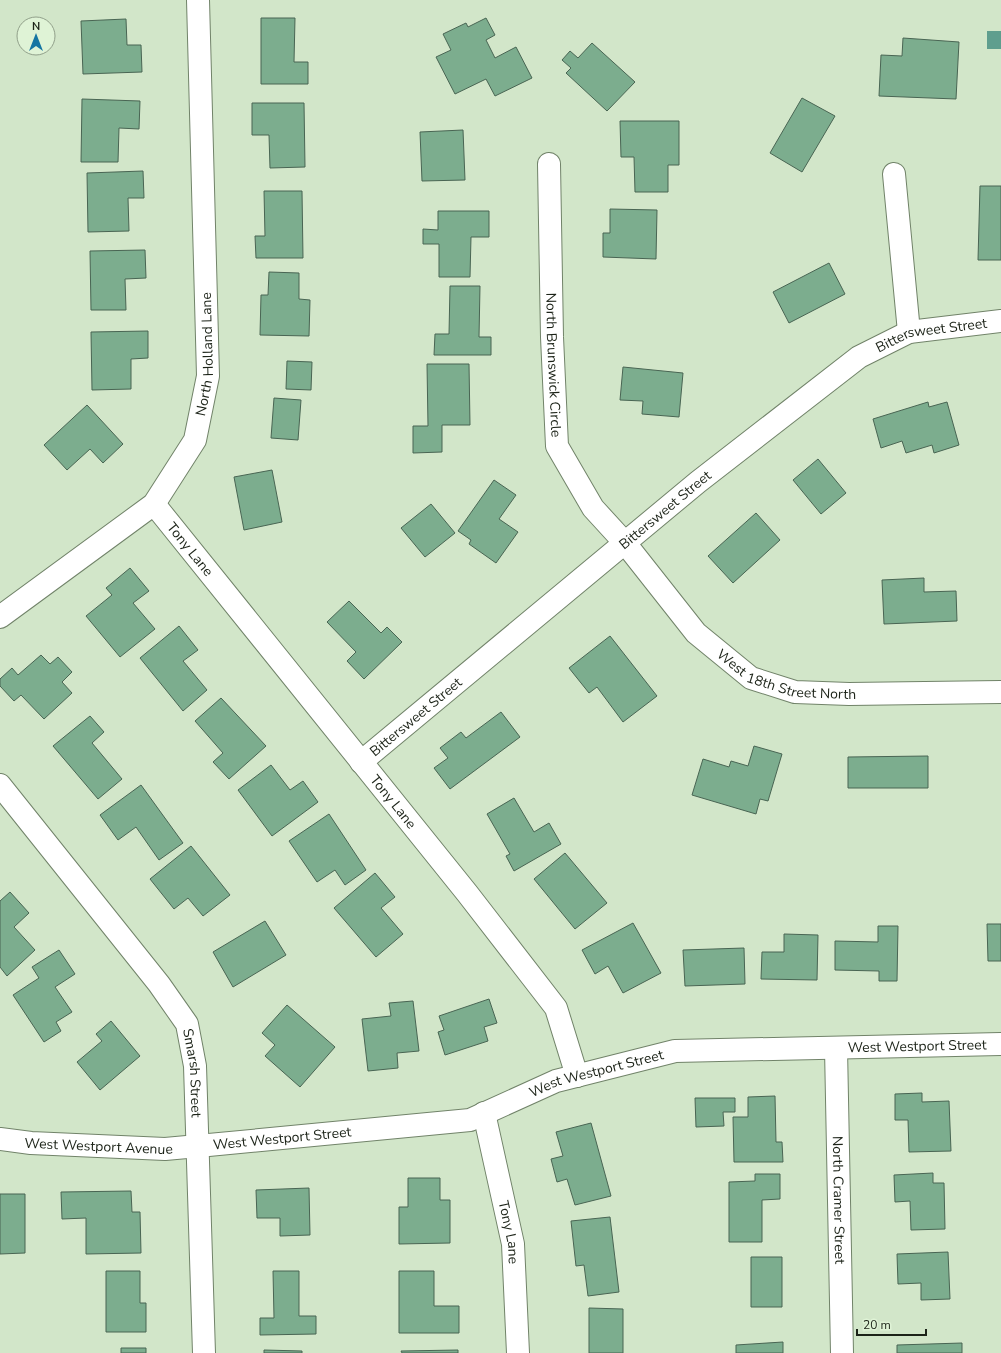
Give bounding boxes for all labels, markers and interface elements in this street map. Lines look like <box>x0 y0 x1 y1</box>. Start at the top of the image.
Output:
north arrow <box>16 16 56 56</box>
text: N <box>32 19 40 34</box>
street label: North Holland Lane <box>191 292 218 418</box>
street label: North Brunswick Circle <box>541 292 566 438</box>
street label: Bittersweet Street <box>873 314 988 357</box>
street label: Bittersweet Street <box>615 466 715 554</box>
street label: Tony Lane <box>162 518 218 581</box>
street label: West 18th Street North <box>713 645 856 704</box>
street label: Bittersweet Street <box>366 673 466 761</box>
street label: Tony Lane <box>366 771 421 833</box>
street label: Smarsh Street <box>178 1027 206 1118</box>
street label: West Westport Street <box>847 1035 987 1057</box>
street label: West Westport Street <box>526 1045 665 1102</box>
street label: West Westport Street <box>212 1122 352 1155</box>
street label: West Westport Avenue <box>24 1134 174 1159</box>
street label: North Cramer Street <box>828 1136 849 1264</box>
street label: Tony Lane <box>494 1199 523 1264</box>
scale bar <box>857 1311 926 1337</box>
text: 20 m <box>863 1317 891 1333</box>

